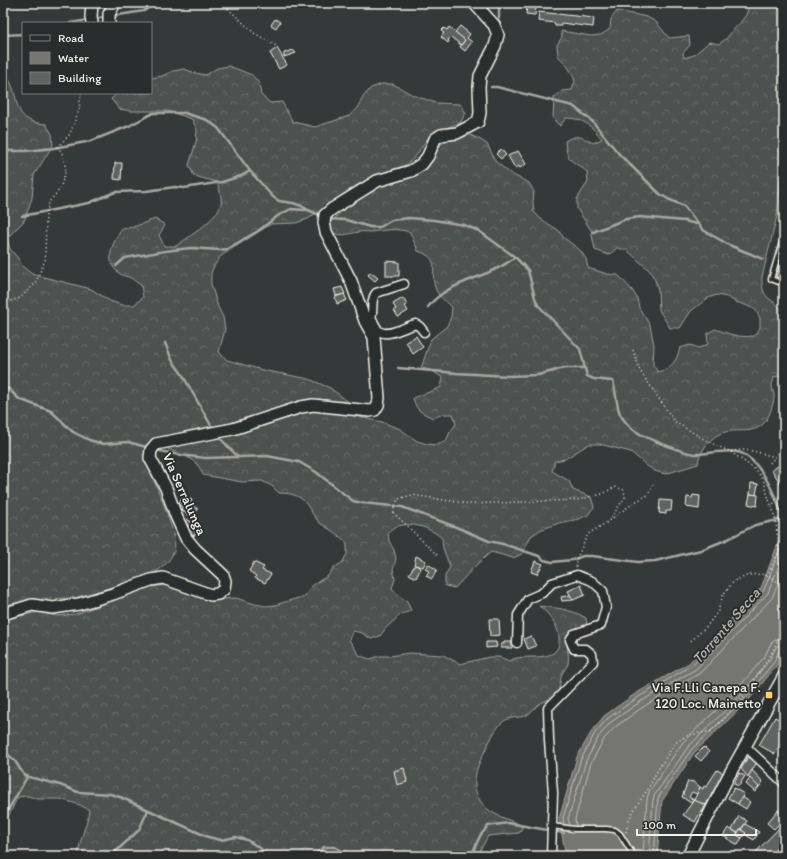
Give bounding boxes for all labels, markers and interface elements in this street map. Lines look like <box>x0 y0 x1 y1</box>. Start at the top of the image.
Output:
legend <box>22 22 152 94</box>
text: Road <box>58 31 84 45</box>
text: Water <box>58 51 89 65</box>
text: Building <box>58 71 102 85</box>
street label: Via Serralunga <box>159 450 211 539</box>
water label: Torrente Secca <box>688 584 764 668</box>
place label: Via F.Lli Canepa F. 120 Loc. Mainetto <box>652 679 761 712</box>
marker: Via F.Lli Canepa F. 120 Loc. Mainetto <box>764 690 774 700</box>
scale bar <box>637 811 756 837</box>
text: 100 m <box>643 818 676 832</box>

